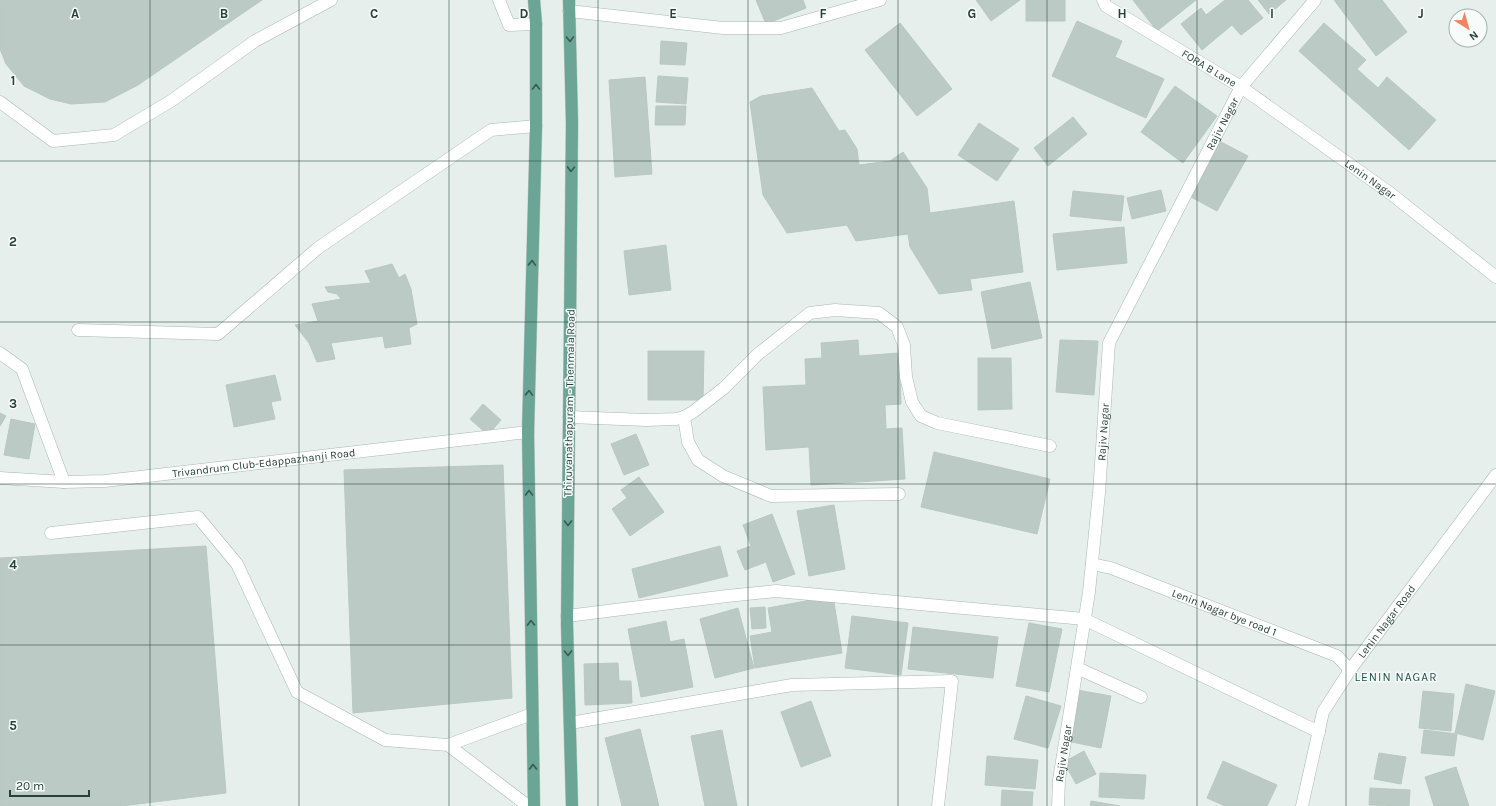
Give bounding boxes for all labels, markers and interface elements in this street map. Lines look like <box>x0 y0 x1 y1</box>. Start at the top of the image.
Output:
text: A <box>71 6 79 21</box>
text: B <box>220 6 228 21</box>
text: C <box>370 6 378 21</box>
text: D <box>520 6 529 21</box>
text: E <box>669 6 677 21</box>
text: F <box>819 6 827 21</box>
text: G <box>968 6 976 21</box>
text: H <box>1117 6 1127 21</box>
text: I <box>1270 6 1274 21</box>
text: J <box>1418 6 1424 21</box>
north arrow <box>1448 8 1488 48</box>
text: N <box>1467 28 1481 43</box>
one-way arrow <box>565 36 574 42</box>
street label: FORA B Lane <box>1179 47 1239 90</box>
text: 1 <box>11 73 15 88</box>
one-way arrow <box>532 84 540 90</box>
street label: Rajiv Nagar <box>1204 95 1242 152</box>
street label: Lenin Nagar <box>1342 157 1398 202</box>
one-way arrow <box>567 166 575 172</box>
text: 2 <box>9 234 17 249</box>
one-way arrow <box>528 260 537 266</box>
street label: Thiruvanathapuram - Thenmala Road <box>561 309 578 497</box>
one-way arrow <box>525 390 533 396</box>
text: 3 <box>9 396 17 411</box>
street label: Rajiv Nagar <box>1095 403 1112 461</box>
street label: Trivandrum Club-Edappazhanji Road <box>172 446 356 480</box>
one-way arrow <box>524 490 533 496</box>
one-way arrow <box>564 520 572 526</box>
text: 4 <box>9 557 17 572</box>
street label: Lenin Nagar Road <box>1355 583 1418 661</box>
street label: Lenin Nagar bye road 1 <box>1170 586 1278 639</box>
one-way arrow <box>527 620 535 626</box>
one-way arrow <box>564 650 572 656</box>
district label: LENIN NAGAR <box>1354 670 1438 684</box>
text: 5 <box>9 718 17 733</box>
street label: Rajiv Nagar <box>1053 724 1075 783</box>
one-way arrow <box>529 764 537 770</box>
scale bar <box>10 772 89 798</box>
text: 20 m <box>16 779 44 793</box>

